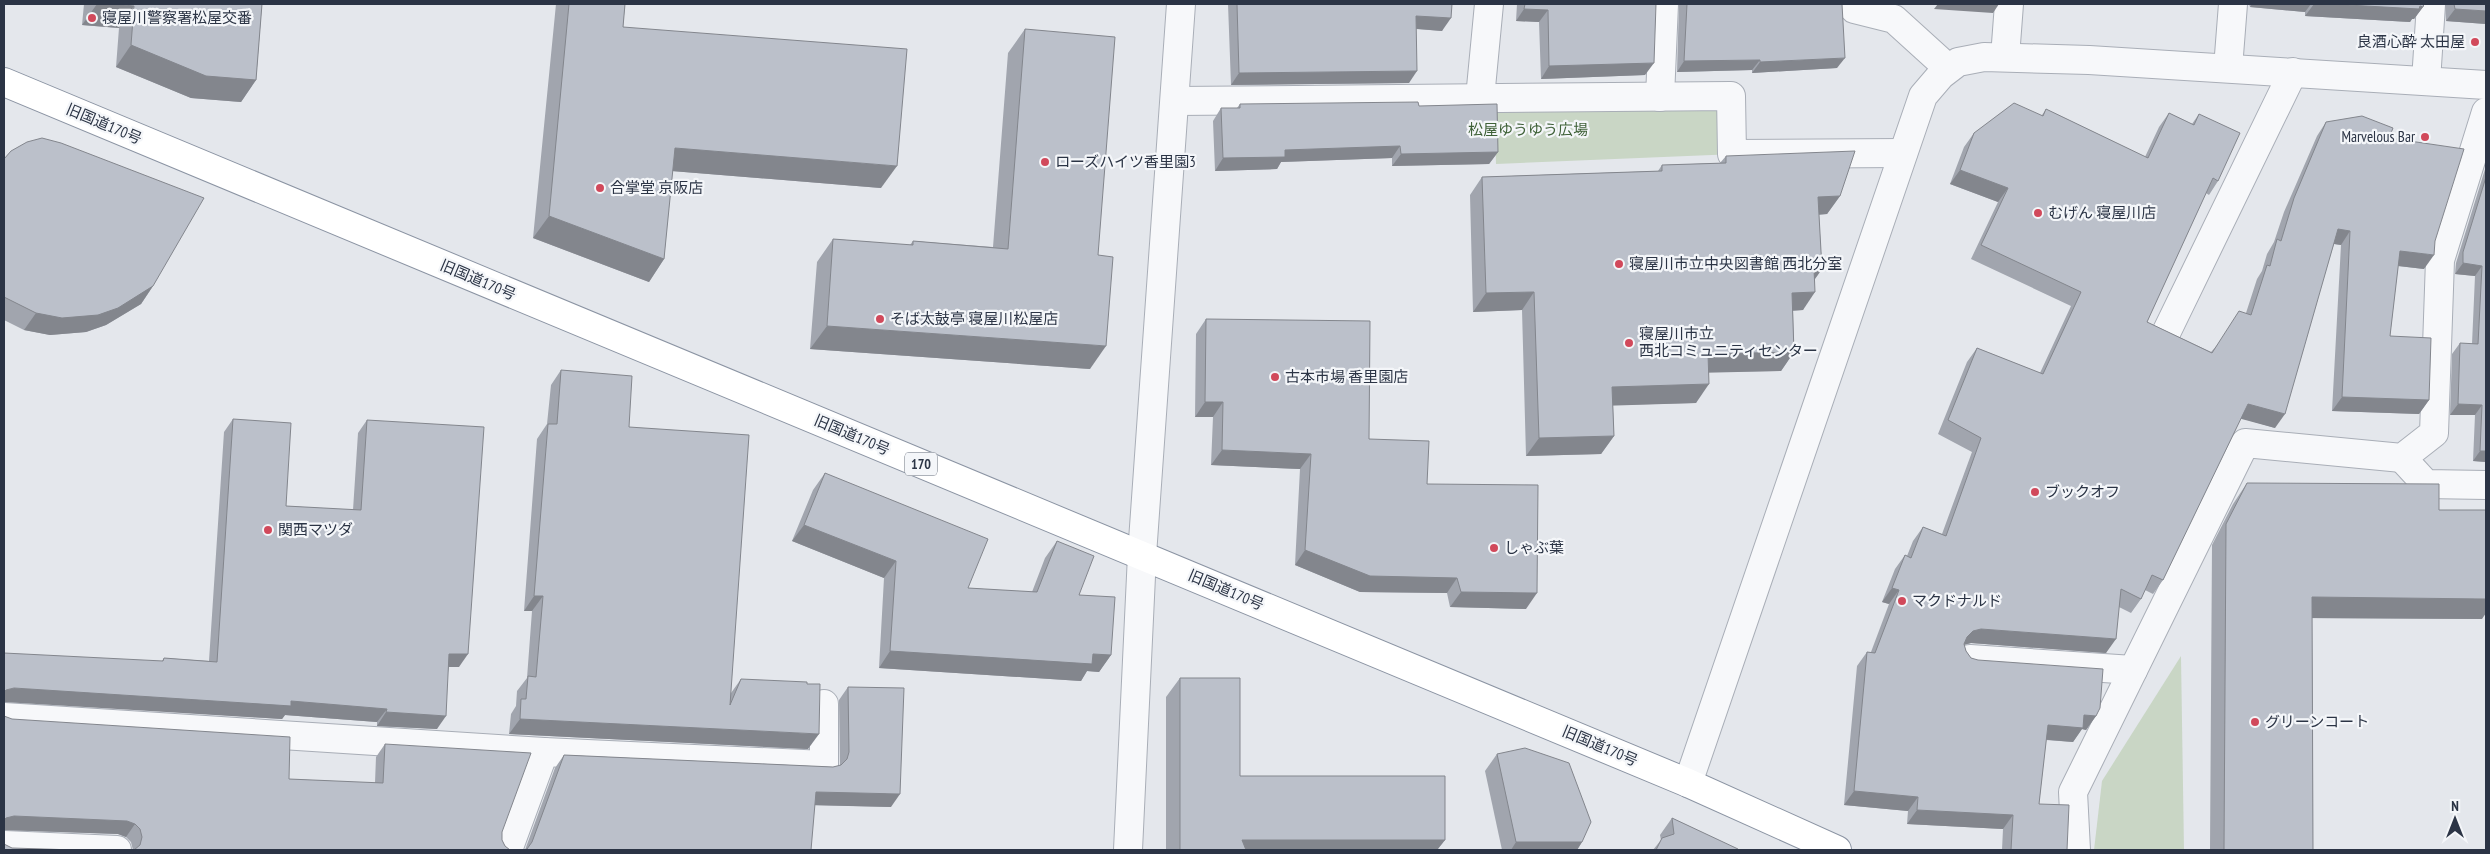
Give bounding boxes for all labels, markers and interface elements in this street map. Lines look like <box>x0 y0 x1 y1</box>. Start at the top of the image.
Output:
place label: 寝屋川警察署松屋交番 <box>102 8 252 27</box>
marker: 寝屋川警察署松屋交番 <box>86 12 98 24</box>
place label: 良酒心酔 太田屋 <box>2357 32 2465 51</box>
marker: 良酒心酔 太田屋 <box>2469 36 2481 48</box>
street label: 旧国道170号 <box>64 99 145 148</box>
park label: 松屋ゆうゆう広場 <box>1468 120 1588 139</box>
place label: Marvelous Bar <box>2341 127 2416 146</box>
marker: Marvelous Bar <box>2419 131 2431 143</box>
place label: ローズハイツ香里園3 <box>1055 152 1196 171</box>
marker: ローズハイツ香里園3 <box>1039 156 1051 168</box>
place label: 合掌堂 京阪店 <box>610 178 703 197</box>
marker: 合掌堂 京阪店 <box>594 182 606 194</box>
place label: むげん 寝屋川店 <box>2048 203 2156 222</box>
marker: むげん 寝屋川店 <box>2032 207 2044 219</box>
place label: 寝屋川市立中央図書館 西北分室 <box>1629 254 1842 273</box>
street label: 旧国道170号 <box>438 255 519 304</box>
marker: 寝屋川市立中央図書館 西北分室 <box>1613 258 1625 270</box>
place label: そば太鼓亭 寝屋川松屋店 <box>890 309 1058 328</box>
marker: そば太鼓亭 寝屋川松屋店 <box>874 313 886 325</box>
place label: 寝屋川市立 西北コミュニティセンター <box>1639 324 1818 360</box>
marker: 寝屋川市立 西北コミュニティセンター <box>1623 337 1635 349</box>
place label: 古本市場 香里園店 <box>1285 367 1408 386</box>
marker: 古本市場 香里園店 <box>1269 371 1281 383</box>
street label: 旧国道170号 <box>812 410 893 459</box>
road number: 170 <box>905 452 937 476</box>
place label: ブックオフ <box>2045 482 2120 501</box>
marker: ブックオフ <box>2029 486 2041 498</box>
place label: 関西マツダ <box>278 520 353 539</box>
marker: 関西マツダ <box>262 524 274 536</box>
place label: しゃぶ葉 <box>1504 538 1564 557</box>
marker: しゃぶ葉 <box>1488 542 1500 554</box>
street label: 旧国道170号 <box>1186 565 1267 614</box>
place label: マクドナルド <box>1912 591 2002 610</box>
marker: マクドナルド <box>1896 595 1908 607</box>
place label: グリーンコート <box>2265 712 2369 731</box>
marker: グリーンコート <box>2249 716 2261 728</box>
street label: 旧国道170号 <box>1560 721 1641 770</box>
north arrow <box>2430 794 2480 844</box>
text: N <box>2451 797 2459 815</box>

